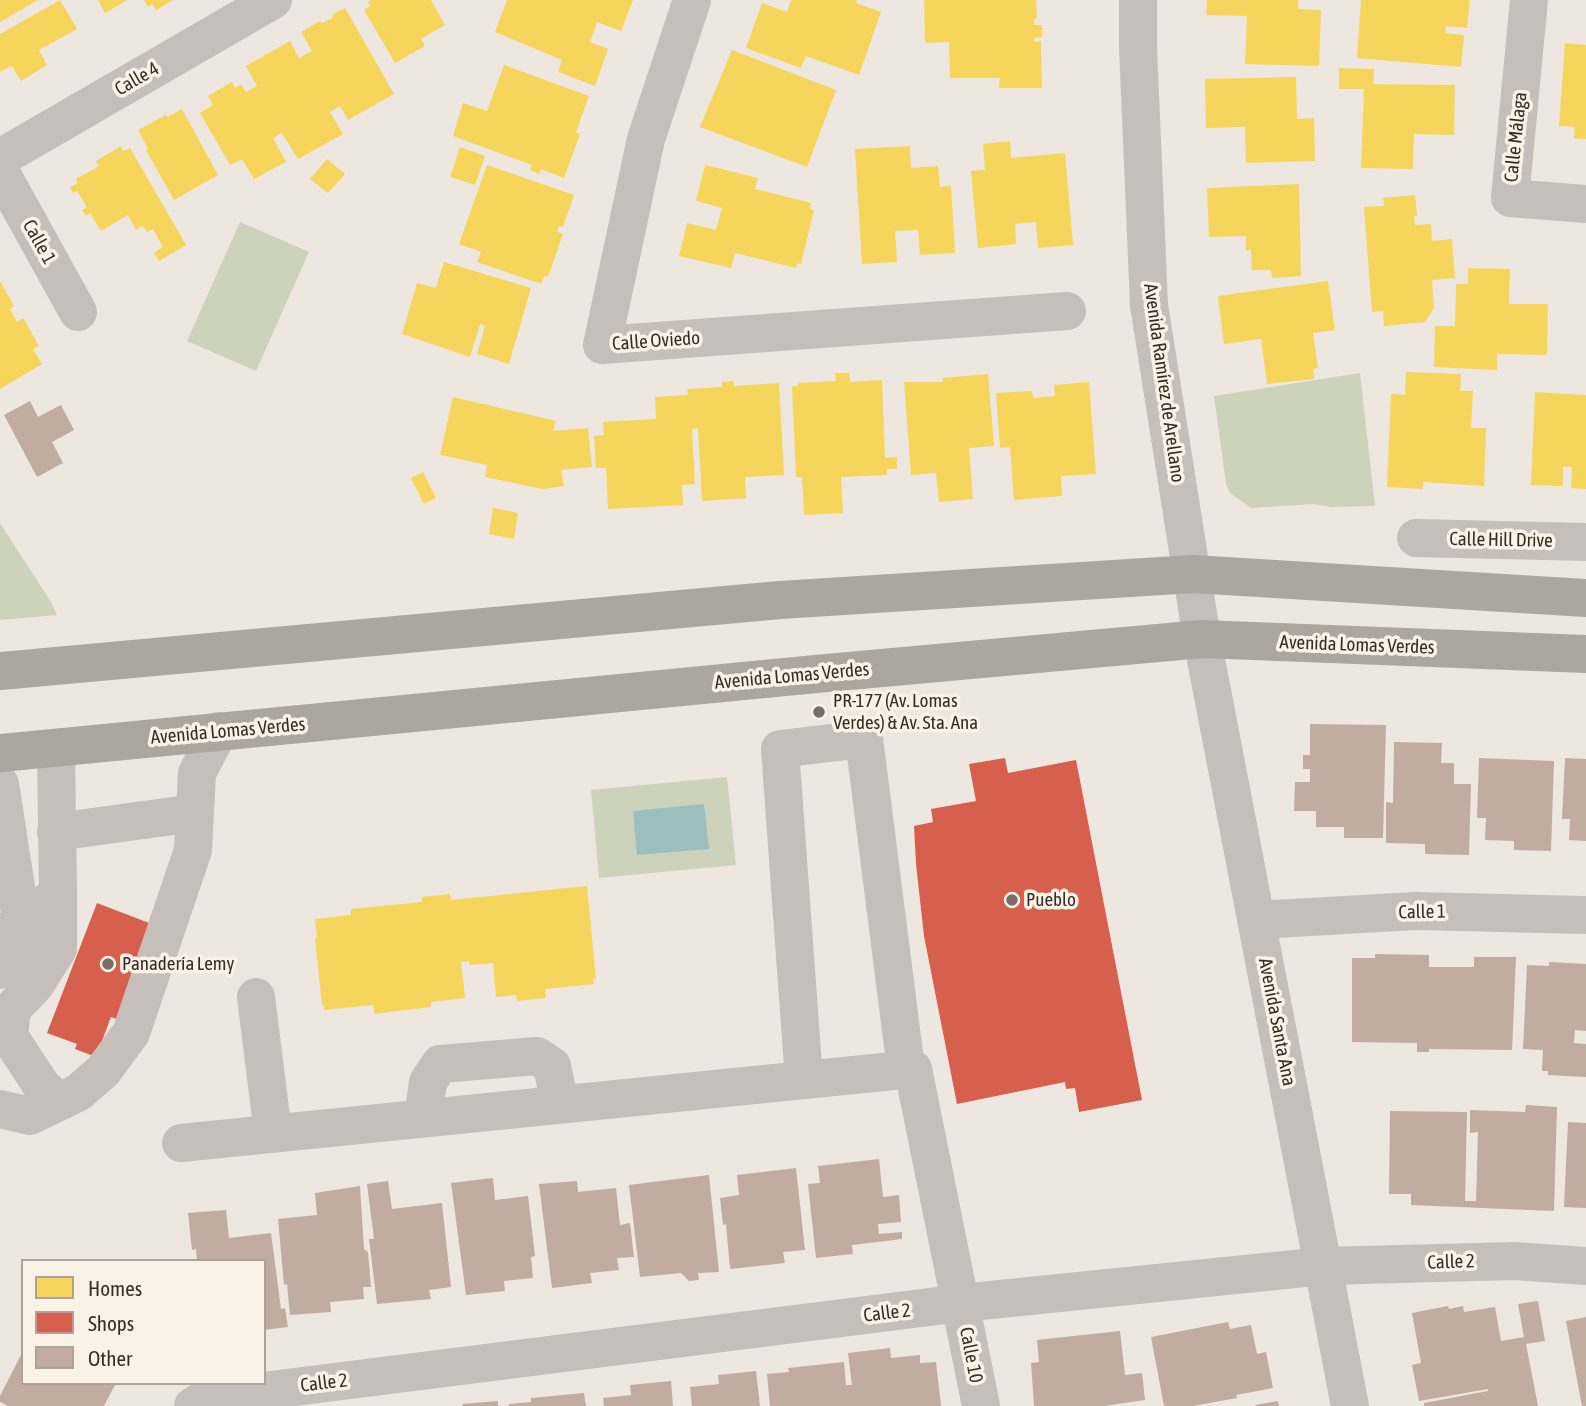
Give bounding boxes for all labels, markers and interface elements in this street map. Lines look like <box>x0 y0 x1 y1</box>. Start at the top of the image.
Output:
street label: Calle 4 <box>111 57 163 101</box>
street label: Calle Málaga <box>1500 91 1532 183</box>
street label: Calle 1 <box>18 216 60 268</box>
street label: Avenida Ramírez de Arellano <box>1139 282 1189 484</box>
street label: Calle Oviedo <box>611 327 701 355</box>
street label: Calle Hill Drive <box>1449 528 1553 552</box>
street label: Avenida Lomas Verdes <box>1279 631 1435 659</box>
street label: Avenida Lomas Verdes <box>714 658 870 694</box>
place label: PR-177 (Av. Lomas Verdes) & Av. Sta. Ana <box>833 690 978 734</box>
marker: PR-177 (Av. Lomas Verdes) & Av. Sta. Ana <box>811 704 827 720</box>
street label: Avenida Lomas Verdes <box>150 713 306 749</box>
place label: Pueblo <box>1026 889 1076 911</box>
marker: Pueblo <box>1004 892 1020 908</box>
street label: Calle 1 <box>1398 900 1446 924</box>
place label: Panadería Lemy <box>122 953 234 975</box>
marker: Panadería Lemy <box>100 956 116 972</box>
street label: Avenida Santa Ana <box>1253 956 1301 1088</box>
street label: Calle 2 <box>1427 1250 1475 1274</box>
legend <box>21 1259 266 1385</box>
text: Homes <box>88 1276 142 1300</box>
street label: Calle 2 <box>862 1299 912 1327</box>
text: Shops <box>88 1311 134 1335</box>
street label: Calle 10 <box>954 1325 988 1385</box>
text: Other <box>88 1346 132 1370</box>
street label: Calle 2 <box>299 1369 349 1397</box>

